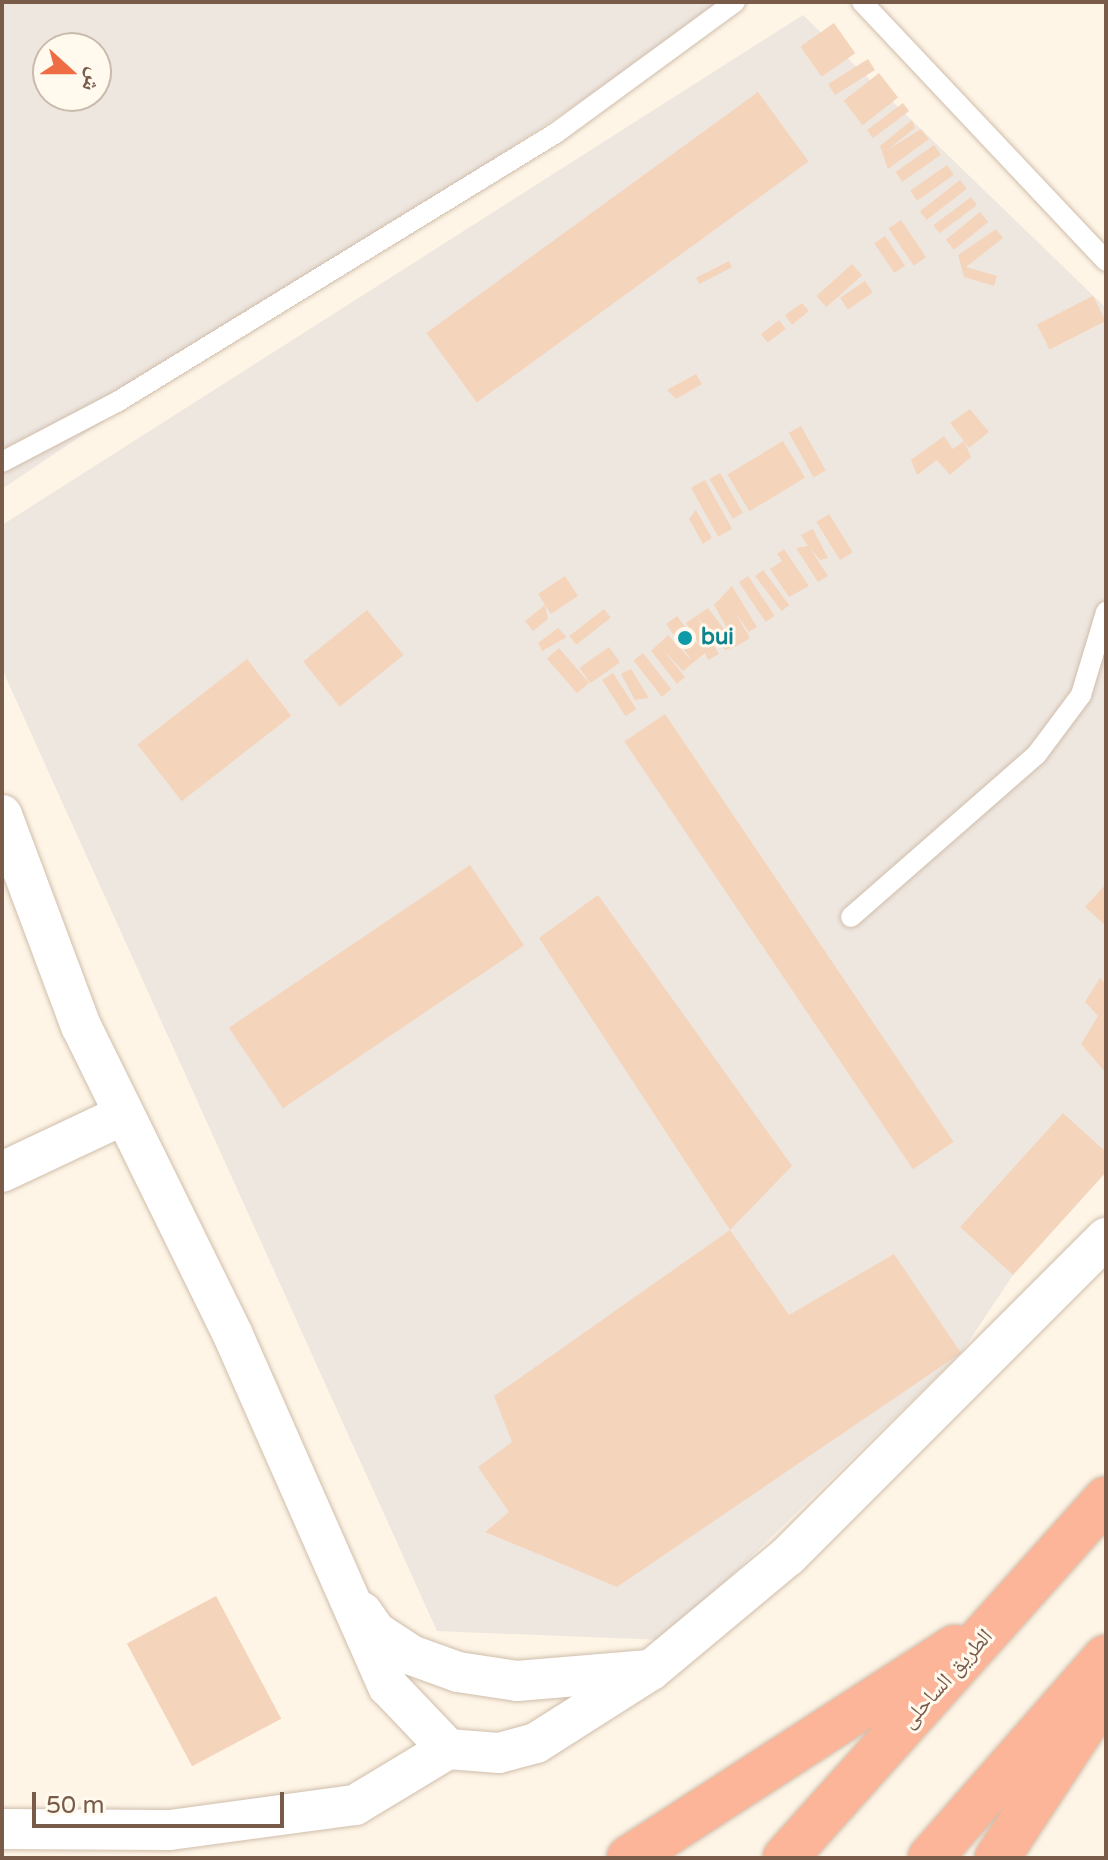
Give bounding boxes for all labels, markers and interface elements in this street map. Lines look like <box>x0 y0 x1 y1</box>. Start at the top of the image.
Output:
north arrow <box>32 32 112 112</box>
text: ش <box>76 64 109 95</box>
place label: bui <box>701 625 734 651</box>
marker: bui <box>676 629 694 647</box>
street label: الطريق الساحلى <box>896 1624 998 1734</box>
scale bar <box>36 1776 288 1826</box>
text: 50 m <box>46 1791 104 1820</box>

